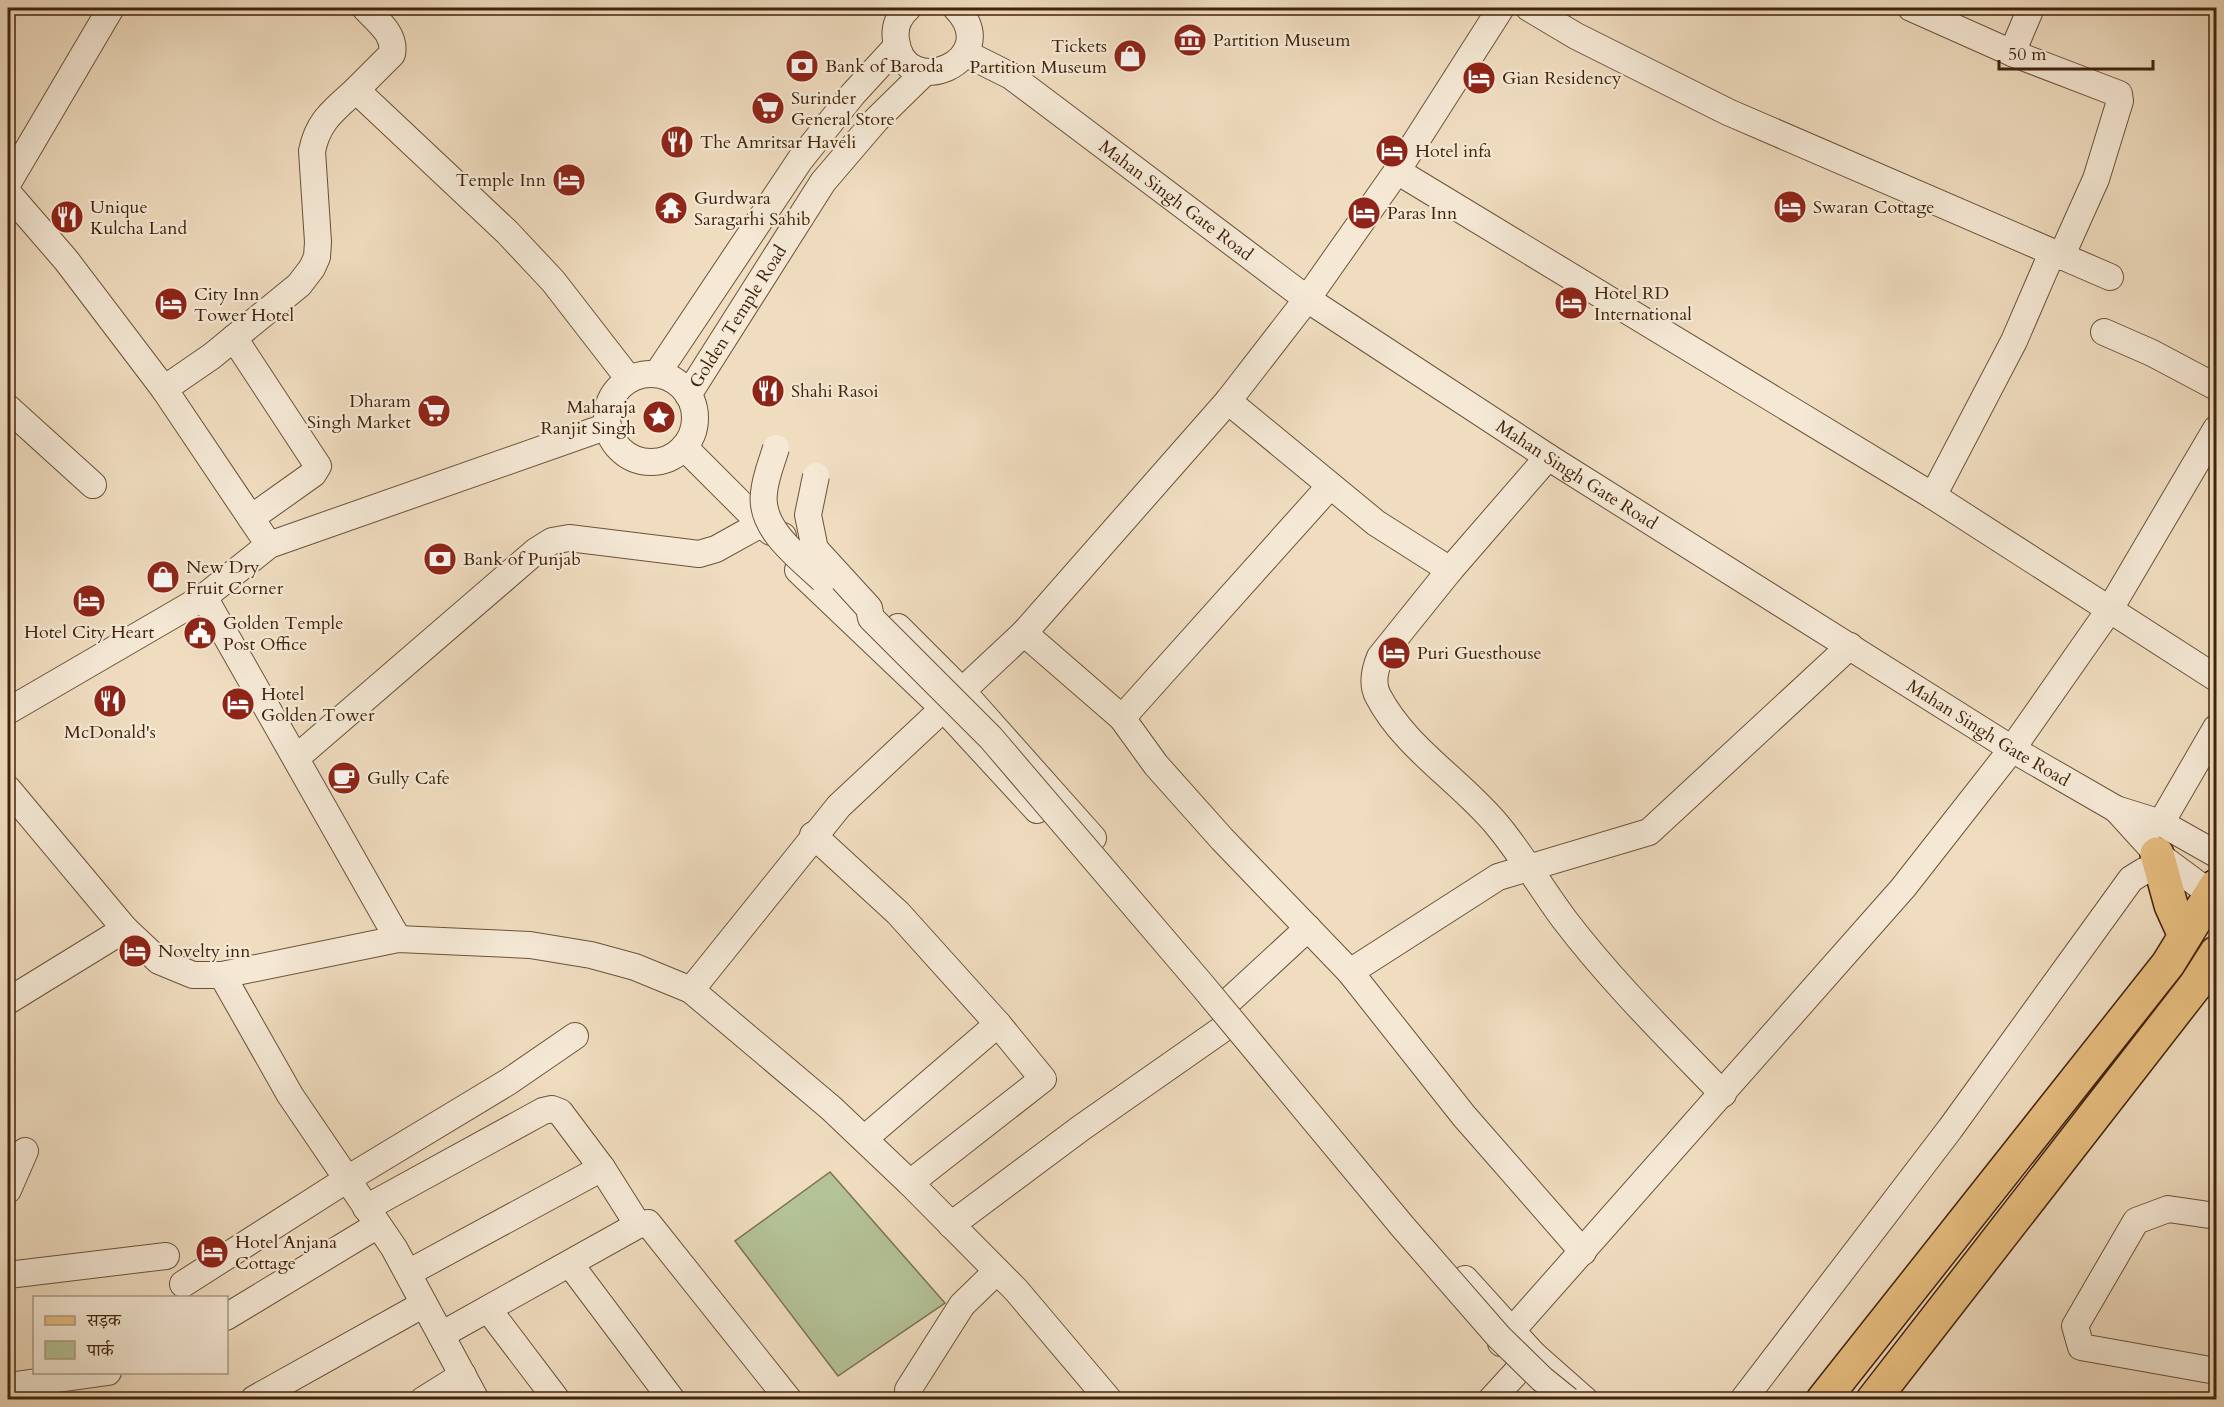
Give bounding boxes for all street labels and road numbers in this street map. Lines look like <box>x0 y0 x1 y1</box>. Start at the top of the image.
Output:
street label: Mahan Singh Gate Road <box>1094 134 1259 267</box>
street label: Golden Temple Road <box>683 240 793 393</box>
street label: Mahan Singh Gate Road <box>1491 414 1663 536</box>
street label: Mahan Singh Gate Road <box>1902 673 2075 793</box>

